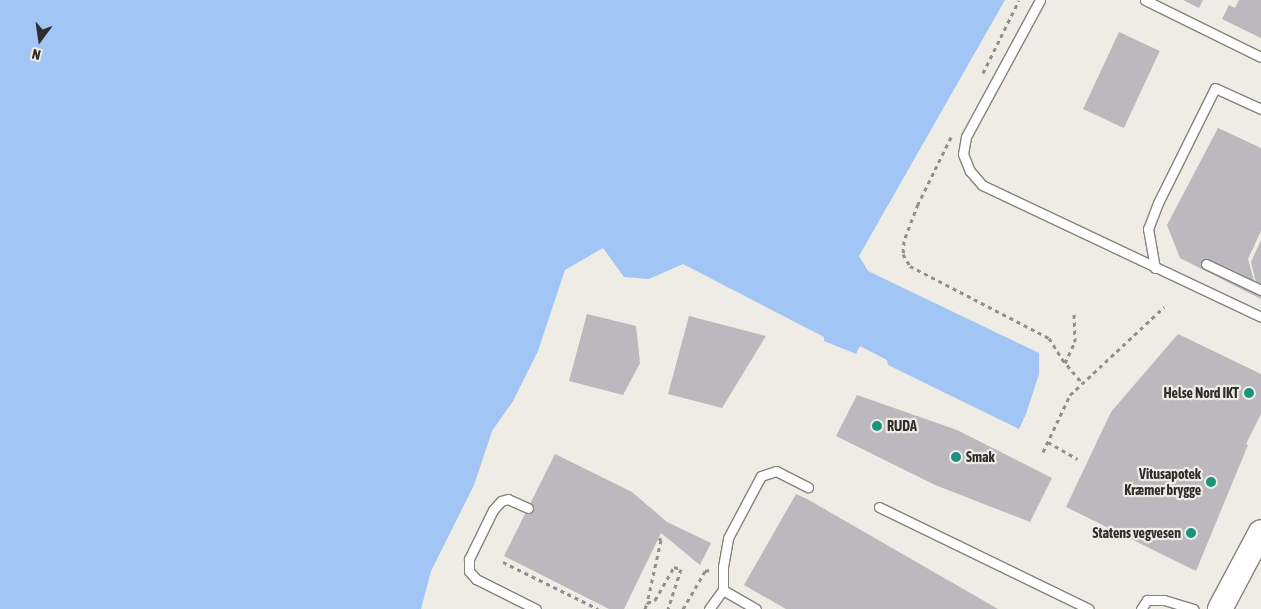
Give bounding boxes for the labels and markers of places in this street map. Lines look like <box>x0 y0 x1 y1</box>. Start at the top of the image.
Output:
place label: Helse Nord IKT <box>1163 385 1239 401</box>
marker: Helse Nord IKT <box>1243 387 1255 399</box>
place label: RUDA <box>887 418 917 434</box>
marker: RUDA <box>871 420 883 432</box>
place label: Smak <box>966 449 995 465</box>
marker: Smak <box>950 451 962 463</box>
place label: Vitusapotek Kræmer brygge <box>1124 466 1201 498</box>
marker: Vitusapotek Kræmer brygge <box>1205 476 1217 488</box>
place label: Statens vegvesen <box>1093 525 1181 541</box>
marker: Statens vegvesen <box>1185 527 1197 539</box>

